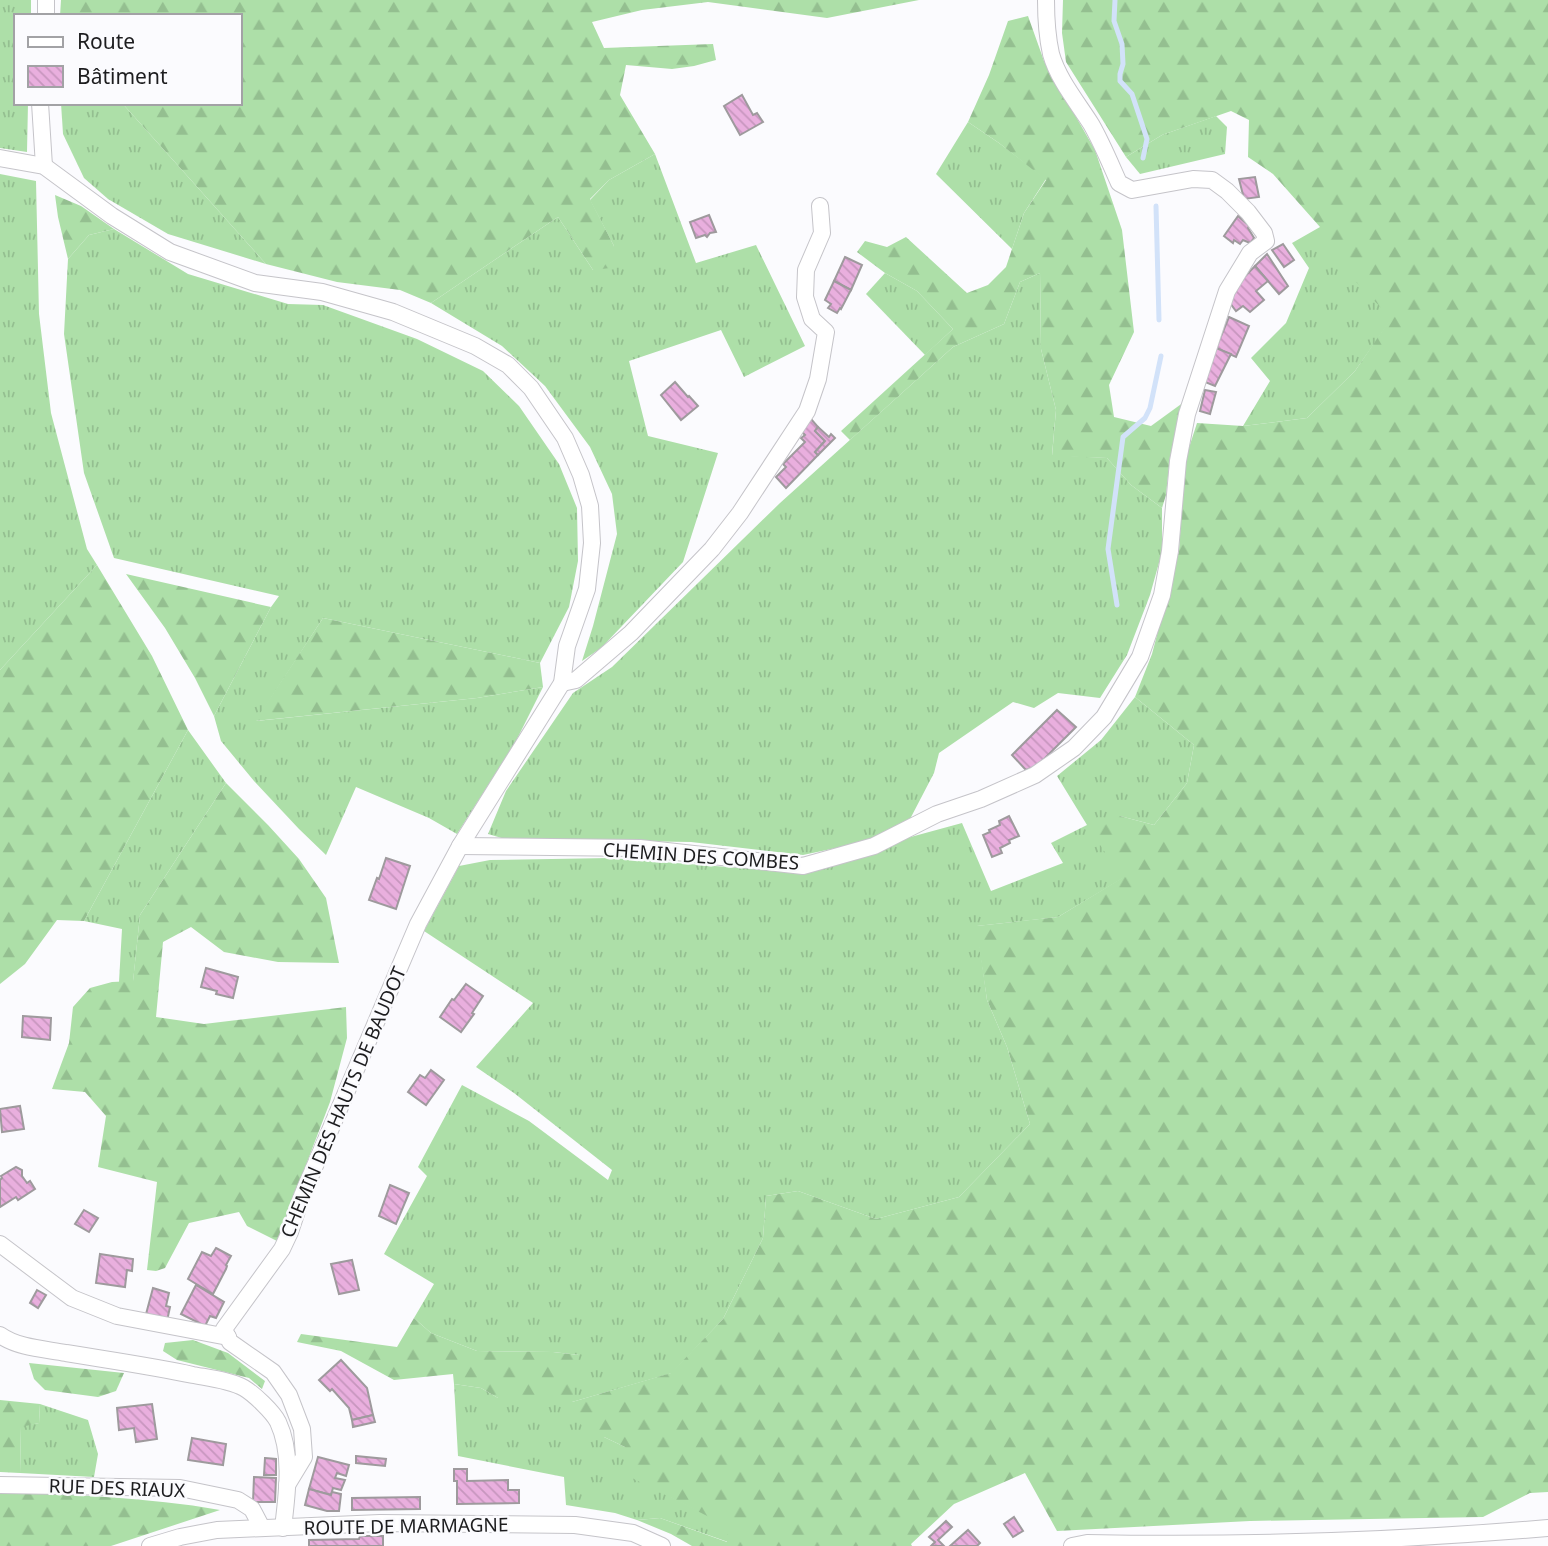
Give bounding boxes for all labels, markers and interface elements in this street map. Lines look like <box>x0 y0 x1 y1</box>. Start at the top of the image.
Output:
legend <box>14 14 242 105</box>
text: Route <box>77 27 135 55</box>
text: Bâtiment <box>77 62 168 90</box>
street label: CHEMIN DES COMBES <box>602 836 800 876</box>
street label: CHEMIN DES HAUTS DE BAUDOT <box>274 962 412 1241</box>
street label: RUE DES RIAUX <box>48 1473 186 1503</box>
street label: ROUTE DE MARMAGNE <box>303 1511 509 1541</box>

